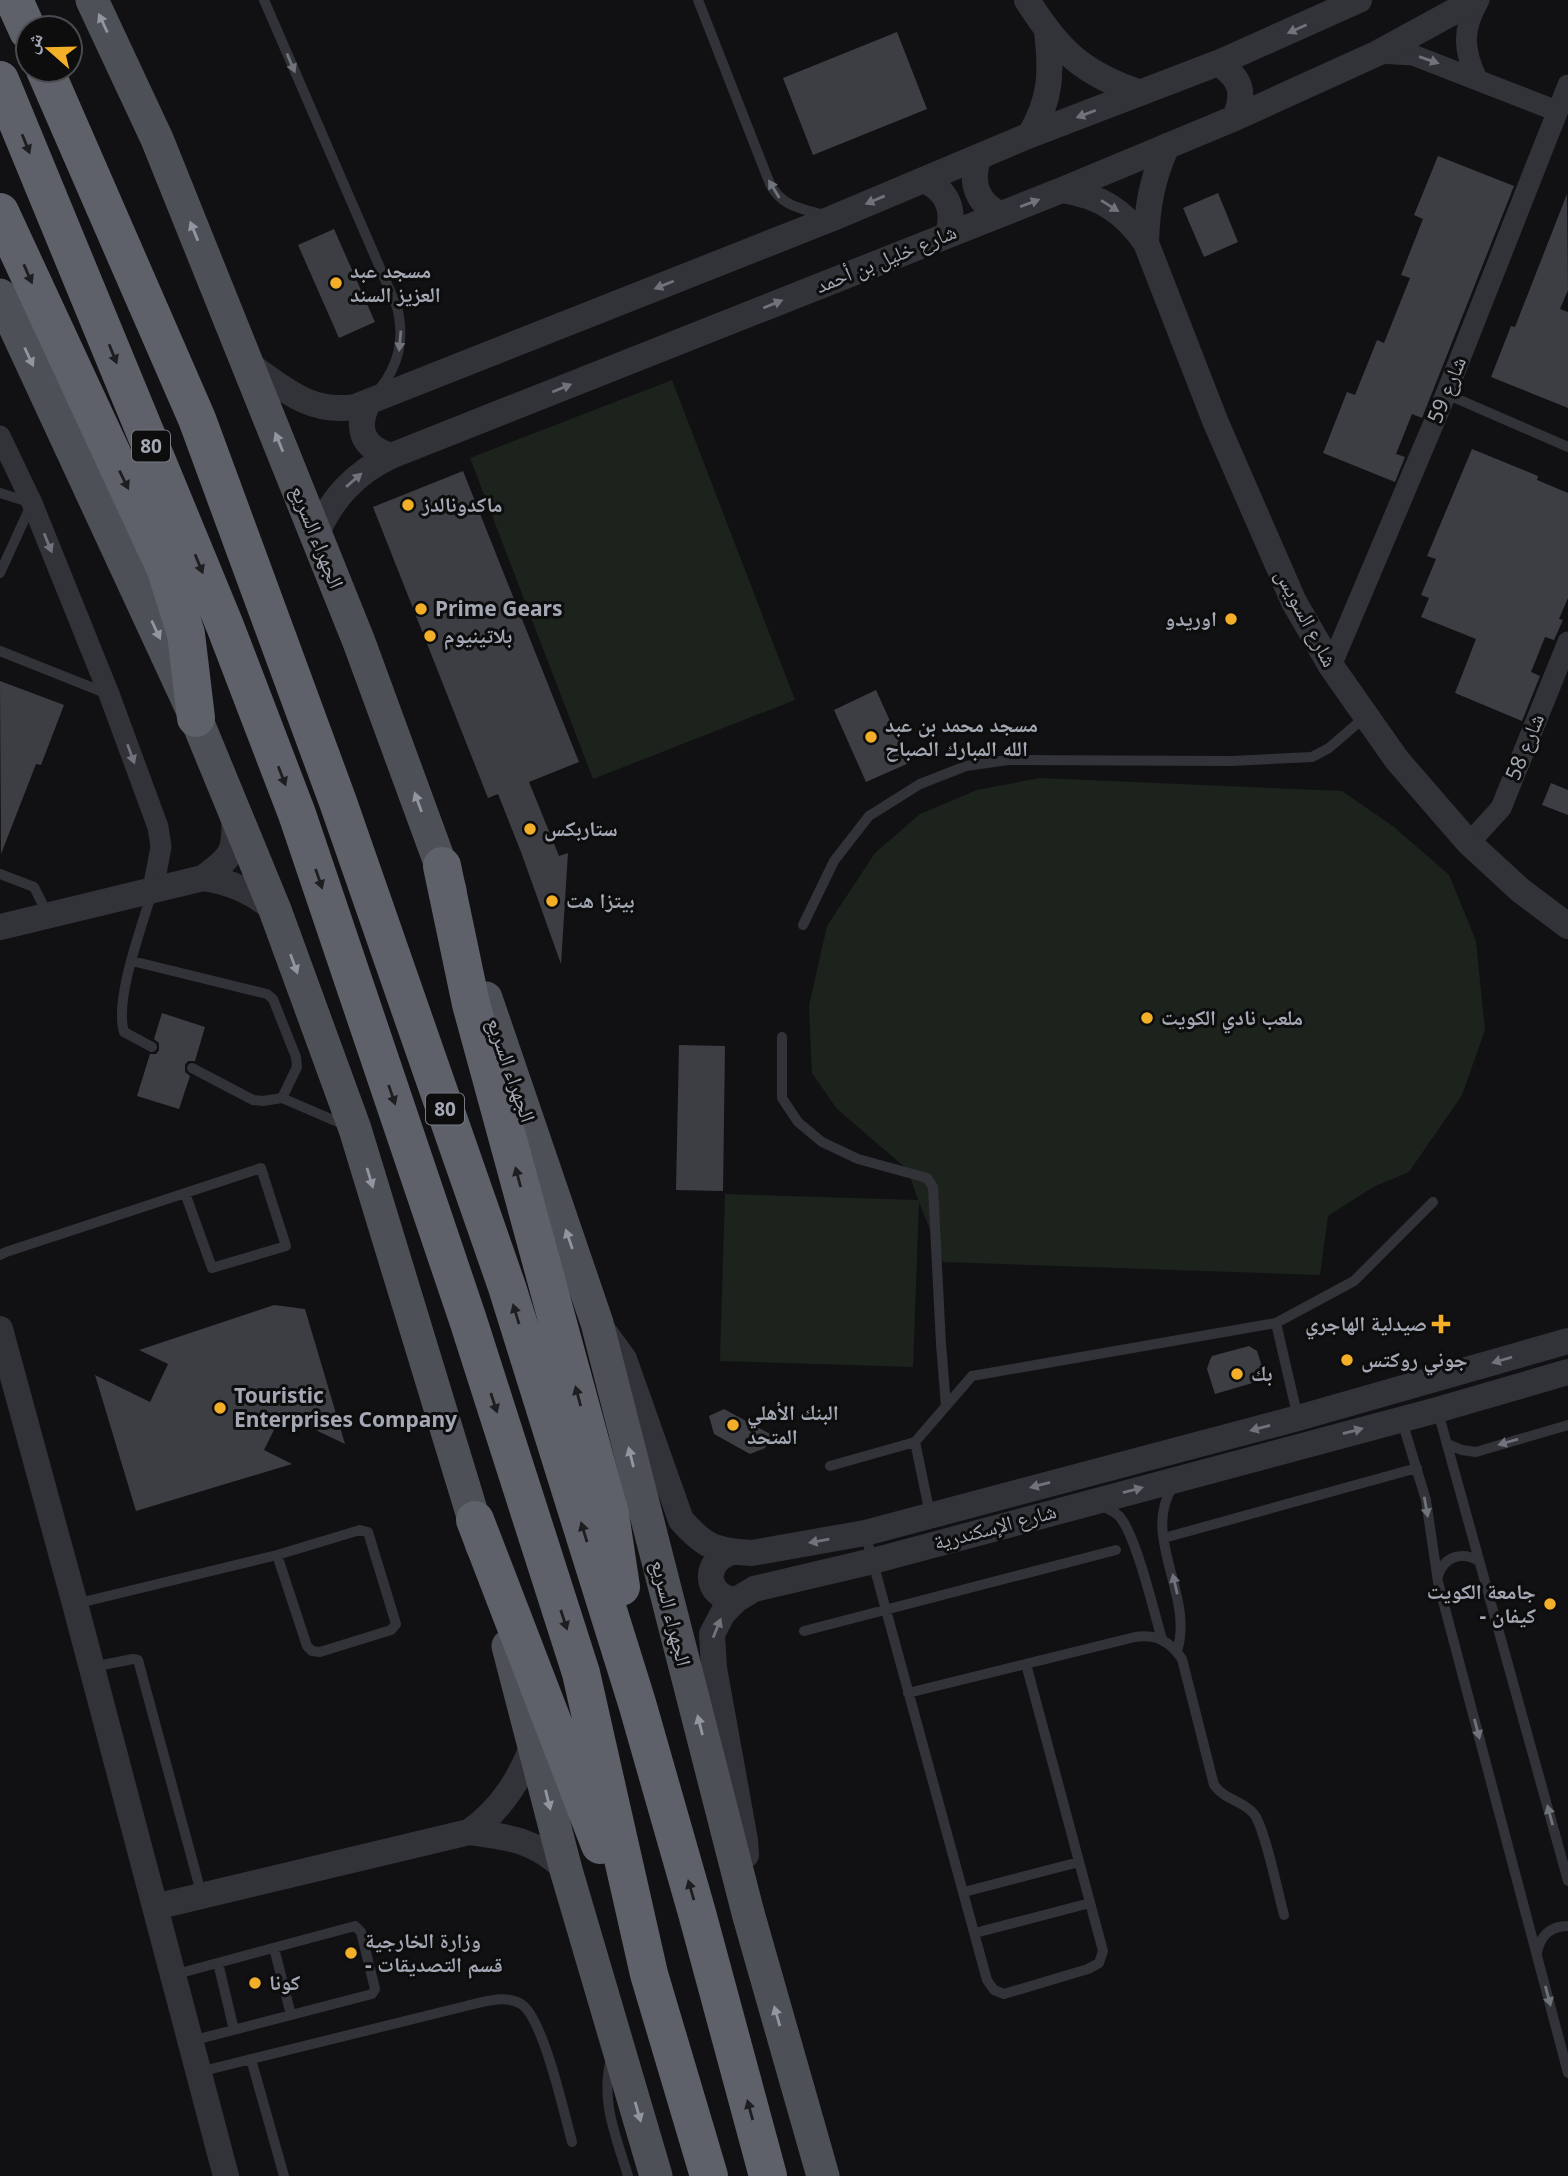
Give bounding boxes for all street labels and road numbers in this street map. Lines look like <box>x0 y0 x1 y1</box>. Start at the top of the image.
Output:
street label: شارع خليل بن أحمد <box>811 217 960 299</box>
street label: شارع 59 <box>1420 352 1472 427</box>
road number: 80 <box>132 430 170 462</box>
street label: الجهراء السريع <box>285 481 351 592</box>
street label: شارع السويس <box>1269 564 1344 671</box>
street label: شارع 58 <box>1498 709 1550 784</box>
street label: الجهراء السريع <box>481 1014 543 1126</box>
road number: 80 <box>426 1093 464 1124</box>
street label: شارع الإسكندرية <box>930 1496 1059 1556</box>
street label: الجهراء السريع <box>645 1557 699 1669</box>

